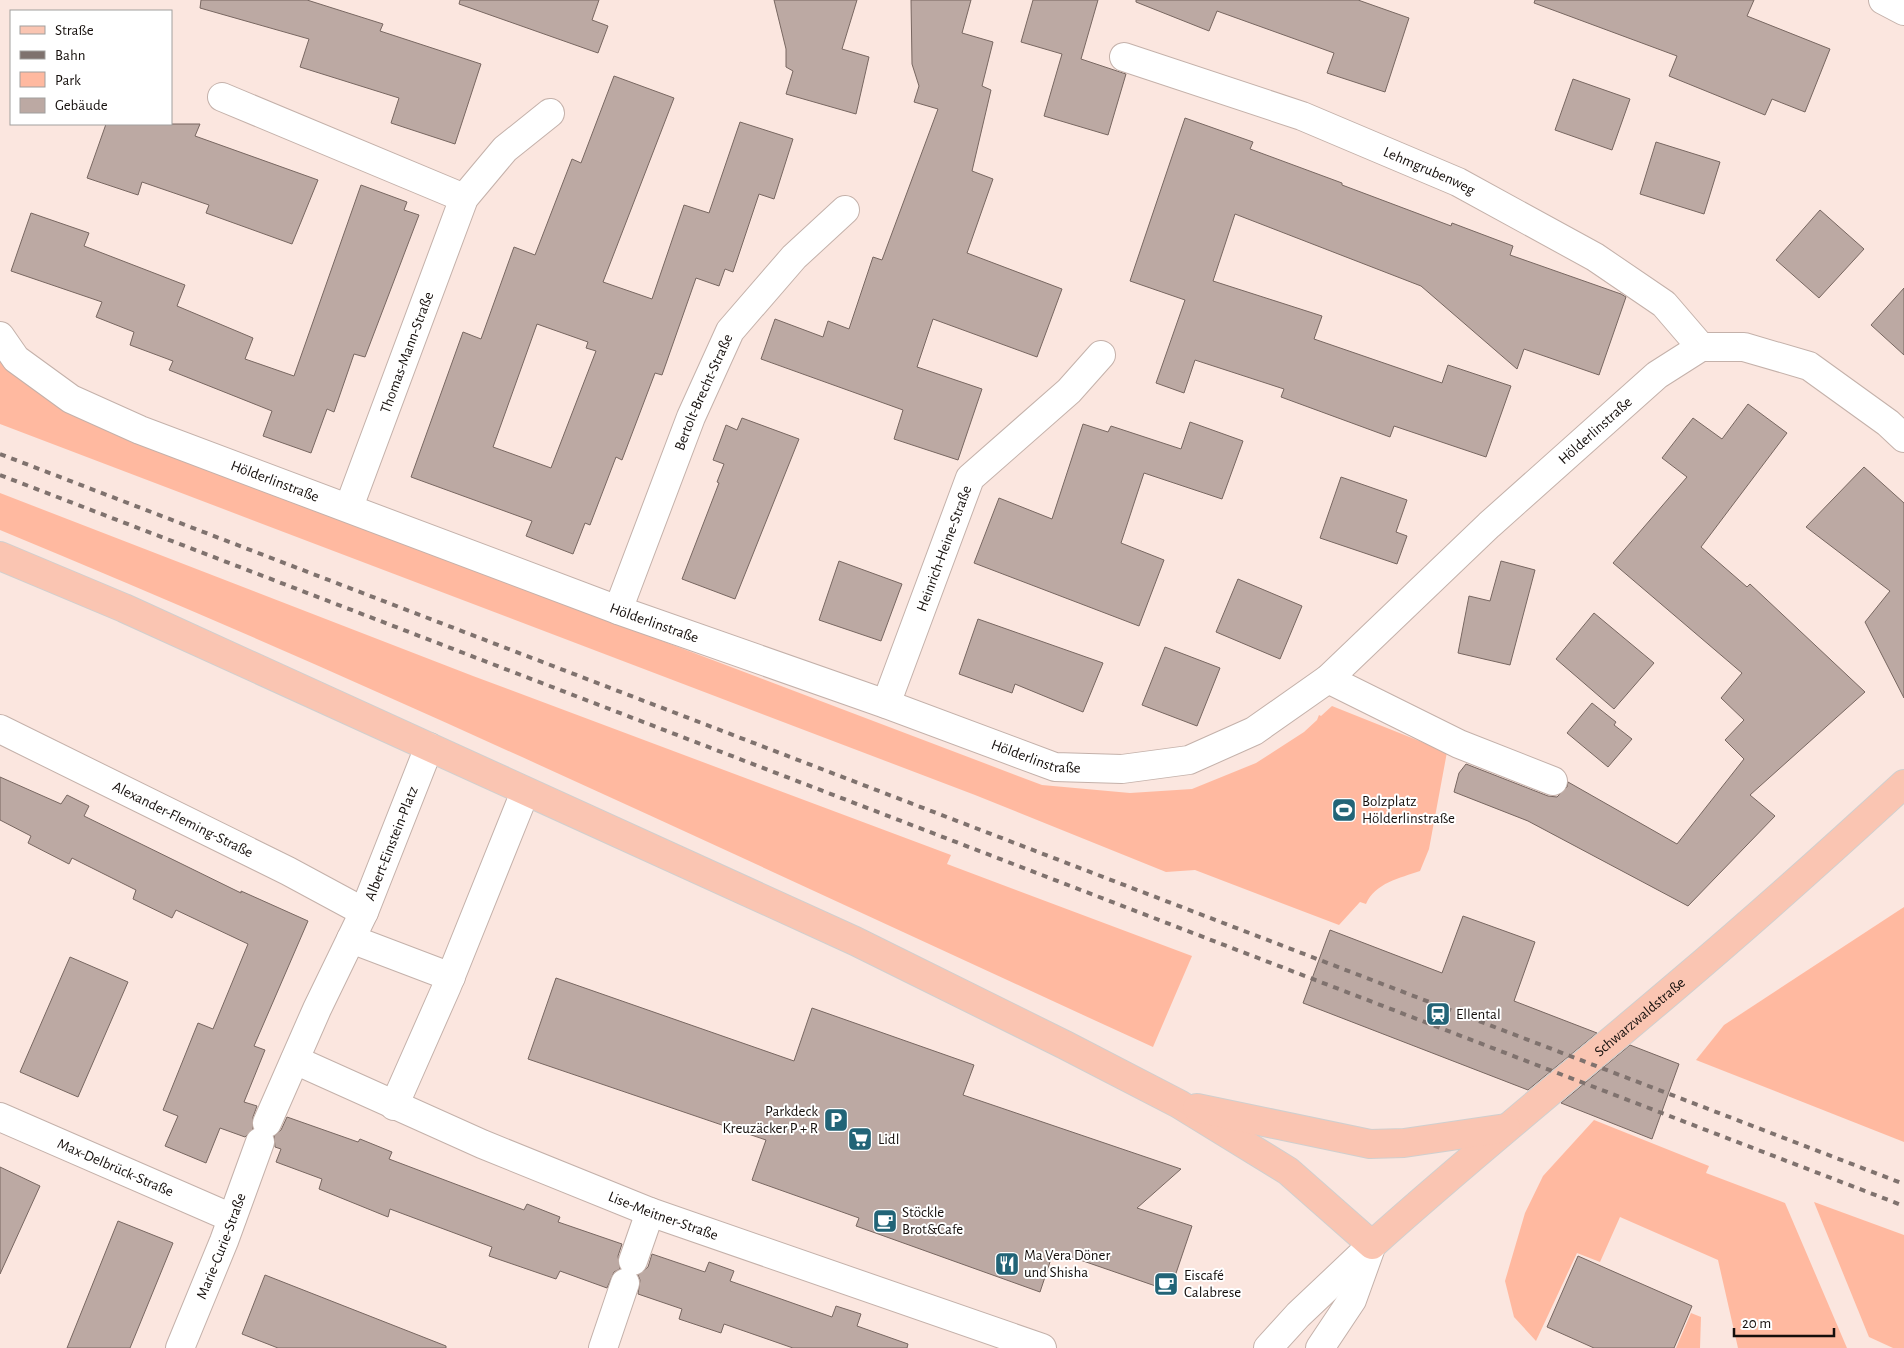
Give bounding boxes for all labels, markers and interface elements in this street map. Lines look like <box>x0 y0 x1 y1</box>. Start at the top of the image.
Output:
legend <box>10 10 172 125</box>
text: Straße <box>55 23 94 38</box>
text: Bahn <box>55 48 85 63</box>
text: Park <box>55 73 81 88</box>
text: Gebäude <box>55 98 108 113</box>
street label: Lehmgrubenweg <box>1381 144 1478 198</box>
street label: Thomas-Mann-Straße <box>377 290 436 415</box>
street label: Bertolt-Brecht-Straße <box>672 332 735 452</box>
street label: Hölderlinstraße <box>1555 394 1635 467</box>
street label: Hölderlinstraße <box>229 457 321 504</box>
street label: Heinrich-Heine-Straße <box>914 483 974 613</box>
street label: Hölderlinstraße <box>608 600 701 645</box>
street label: Hölderlinstraße <box>989 736 1081 775</box>
street label: Alexander-Fleming-Straße <box>110 778 256 860</box>
street label: Albert-Einstein-Platz <box>362 784 420 903</box>
place label: Bolzplatz Hölderlinstraße <box>1362 794 1455 826</box>
sports icon: Bolzplatz Hölderlinstraße <box>1331 797 1357 823</box>
street label: Schwarzwaldstraße <box>1591 975 1688 1059</box>
station icon: Ellental <box>1425 1001 1451 1027</box>
place label: Ellental <box>1456 1007 1501 1022</box>
place label: Parkdeck Kreuzäcker P + R <box>723 1104 818 1136</box>
parking icon: Parkdeck Kreuzäcker P + R <box>823 1107 849 1133</box>
supermarket icon: Lidl <box>847 1126 873 1152</box>
place label: Lidl <box>878 1132 899 1147</box>
street label: Max-Delbrück-Straße <box>55 1136 176 1199</box>
street label: Lise-Meitner-Straße <box>606 1188 720 1243</box>
street label: Marie-Curie-Straße <box>194 1191 248 1301</box>
place label: Stöckle Brot&Cafe <box>902 1205 963 1237</box>
cafe icon: Stöckle Brot&Cafe <box>872 1208 898 1234</box>
place label: Ma Vera Döner und Shisha <box>1024 1248 1110 1280</box>
restaurant icon: Ma Vera Döner und Shisha <box>994 1251 1020 1277</box>
place label: Eiscafé Calabrese <box>1184 1268 1241 1300</box>
cafe icon: Eiscafé Calabrese <box>1153 1271 1179 1297</box>
scale bar <box>1734 1306 1834 1338</box>
text: 20 m <box>1742 1316 1771 1331</box>

